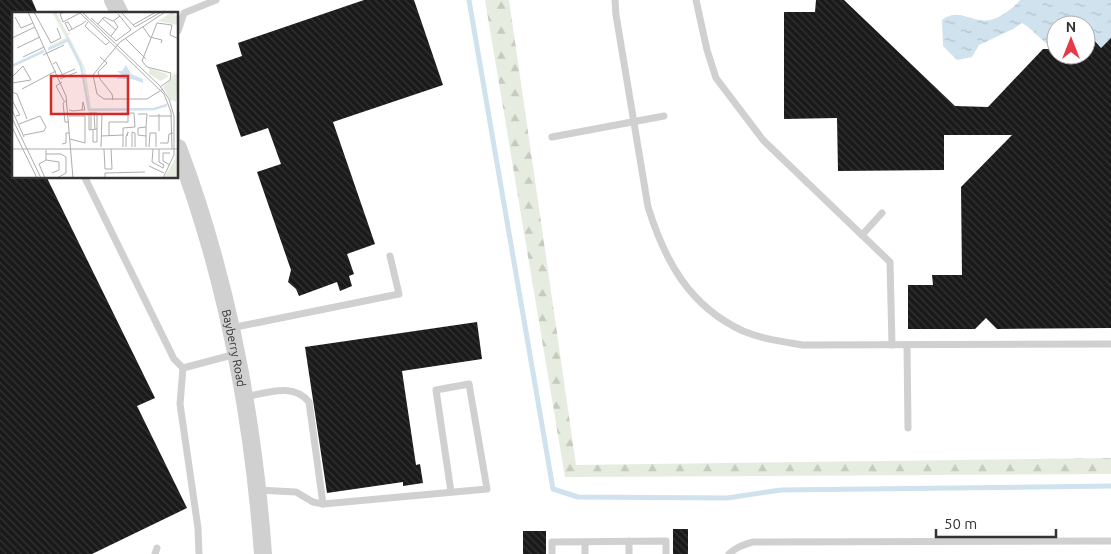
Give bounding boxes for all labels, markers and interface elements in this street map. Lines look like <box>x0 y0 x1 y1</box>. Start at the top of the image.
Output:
inset map <box>12 12 179 179</box>
north arrow <box>1046 15 1096 65</box>
text: N <box>1066 19 1076 35</box>
street label: Bayberry Road <box>220 308 249 388</box>
scale bar <box>936 506 1056 538</box>
text: 50 m <box>944 515 977 532</box>

